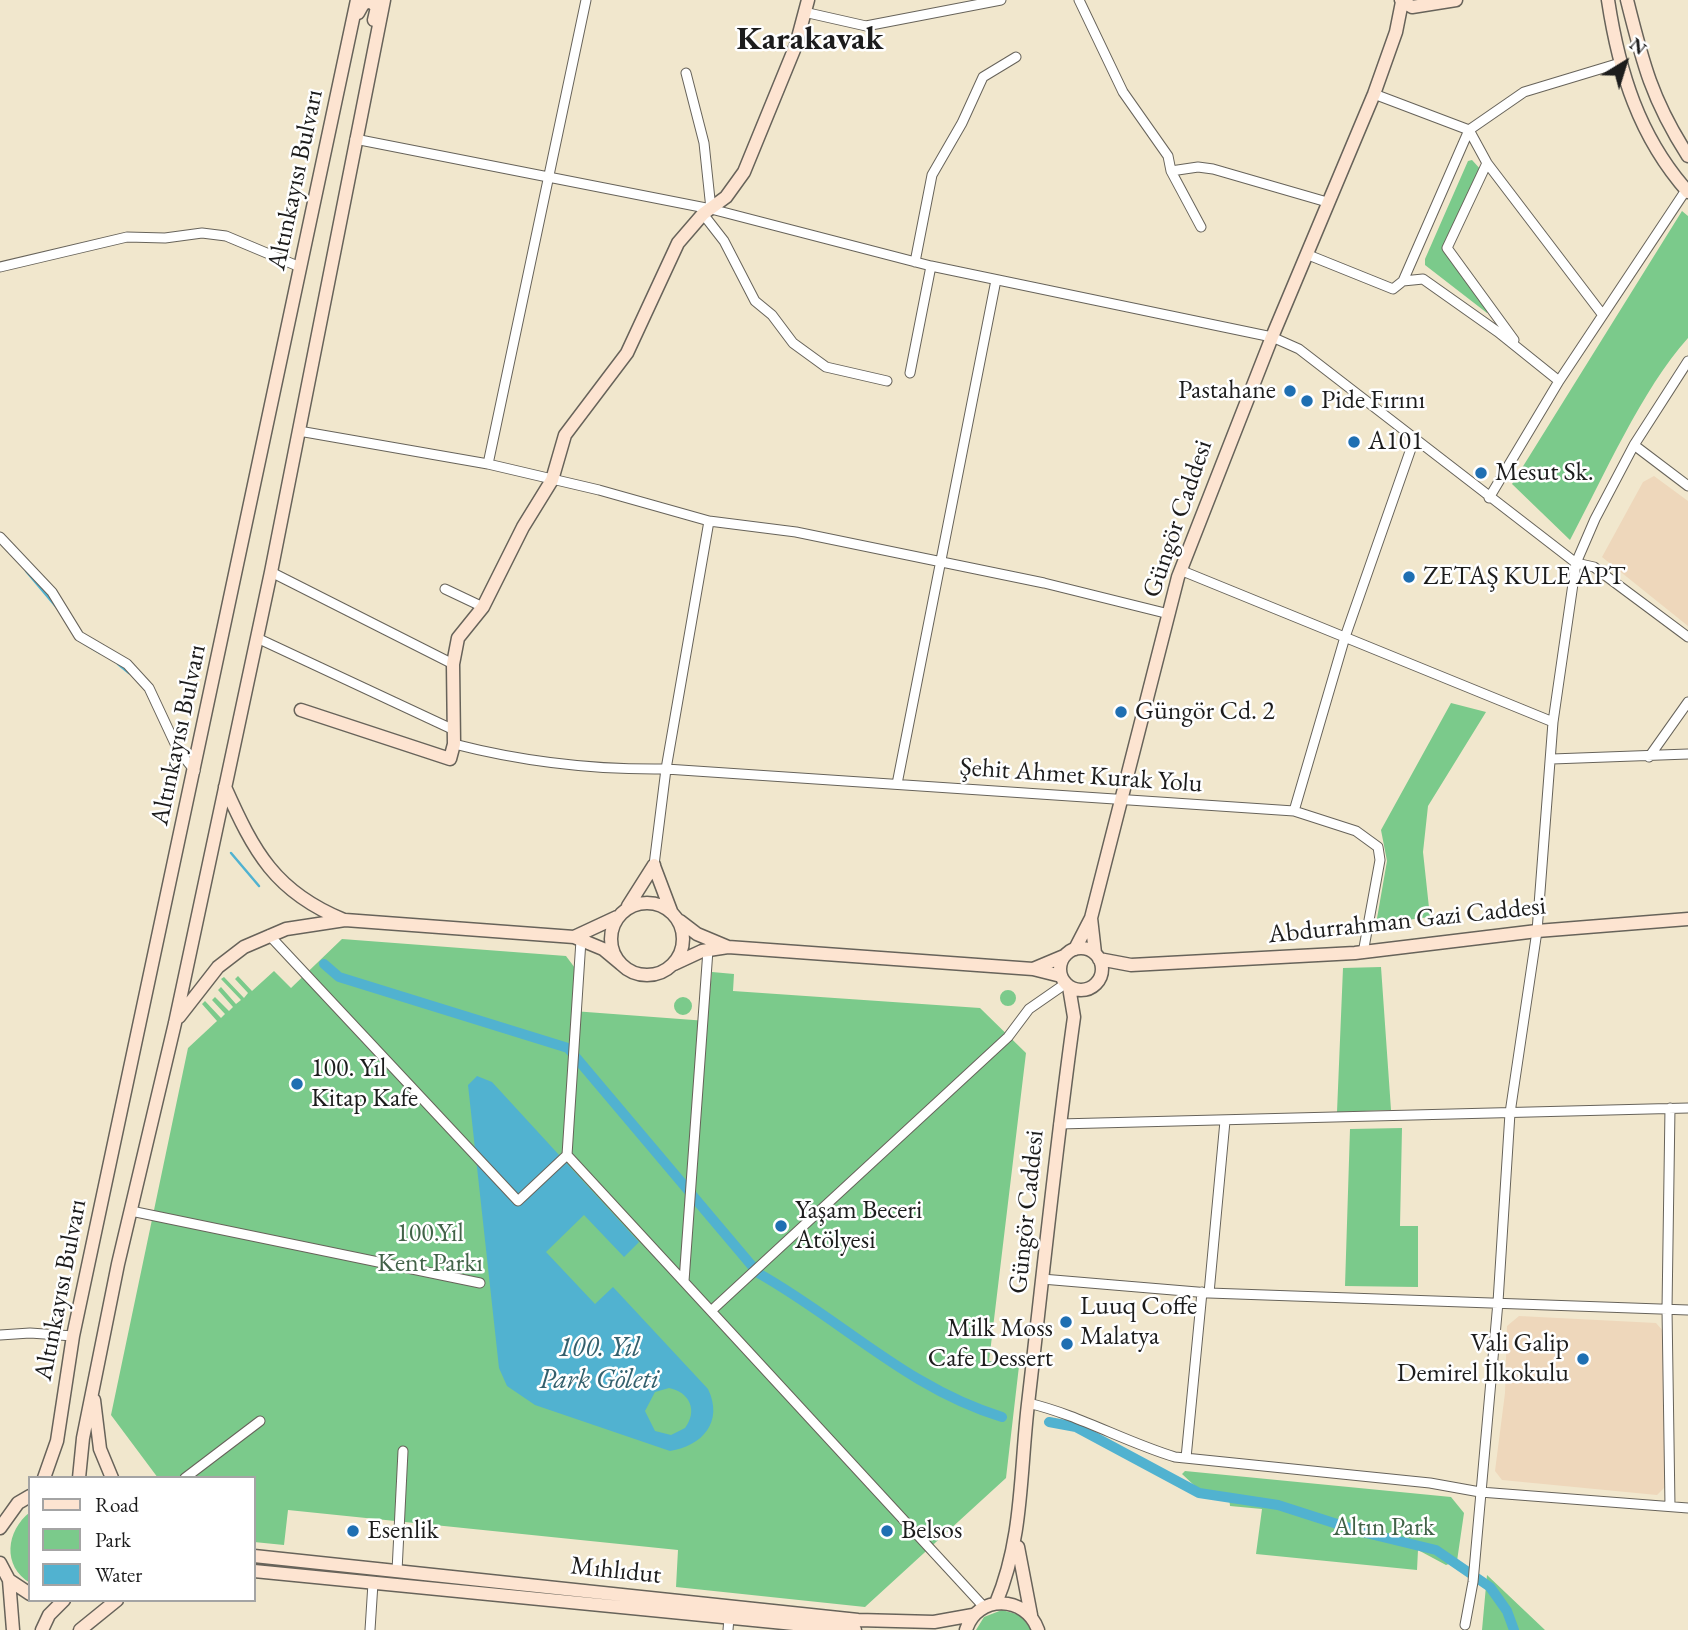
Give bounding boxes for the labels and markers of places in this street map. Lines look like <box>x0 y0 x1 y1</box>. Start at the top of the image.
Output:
place label: Pastahane <box>1178 375 1276 407</box>
marker: Pastahane <box>1282 383 1298 399</box>
place label: Pide Fırını <box>1321 385 1425 417</box>
marker: Pide Fırını <box>1299 393 1315 409</box>
place label: A101 <box>1368 426 1423 458</box>
marker: A101 <box>1346 434 1362 450</box>
place label: Mesut Sk. <box>1495 457 1594 489</box>
marker: Mesut Sk. <box>1473 465 1489 481</box>
place label: ZETAŞ KULE APT <box>1423 561 1626 593</box>
marker: ZETAŞ KULE APT <box>1401 569 1417 585</box>
place label: Güngör Cd. 2 <box>1135 696 1275 728</box>
marker: Güngör Cd. 2 <box>1113 704 1129 720</box>
place label: 100. Yıl Kitap Kafe <box>311 1053 418 1114</box>
marker: 100. Yıl Kitap Kafe <box>289 1076 305 1092</box>
place label: Yaşam Beceri Atölyesi <box>795 1195 922 1256</box>
marker: Yaşam Beceri Atölyesi <box>773 1218 789 1234</box>
place label: Luuq Coffe Malatya <box>1080 1291 1197 1352</box>
place label: Milk Moss Cafe Dessert <box>928 1313 1053 1374</box>
marker: Luuq Coffe Malatya <box>1058 1314 1074 1330</box>
place label: Vali Galip Demirel İlkokulu <box>1397 1328 1569 1390</box>
marker: Milk Moss Cafe Dessert <box>1059 1336 1075 1352</box>
marker: Vali Galip Demirel İlkokulu <box>1575 1351 1591 1367</box>
place label: Esenlik <box>367 1515 439 1547</box>
place label: Belsos <box>901 1515 962 1547</box>
marker: Esenlik <box>345 1523 361 1539</box>
marker: Belsos <box>879 1523 895 1539</box>

